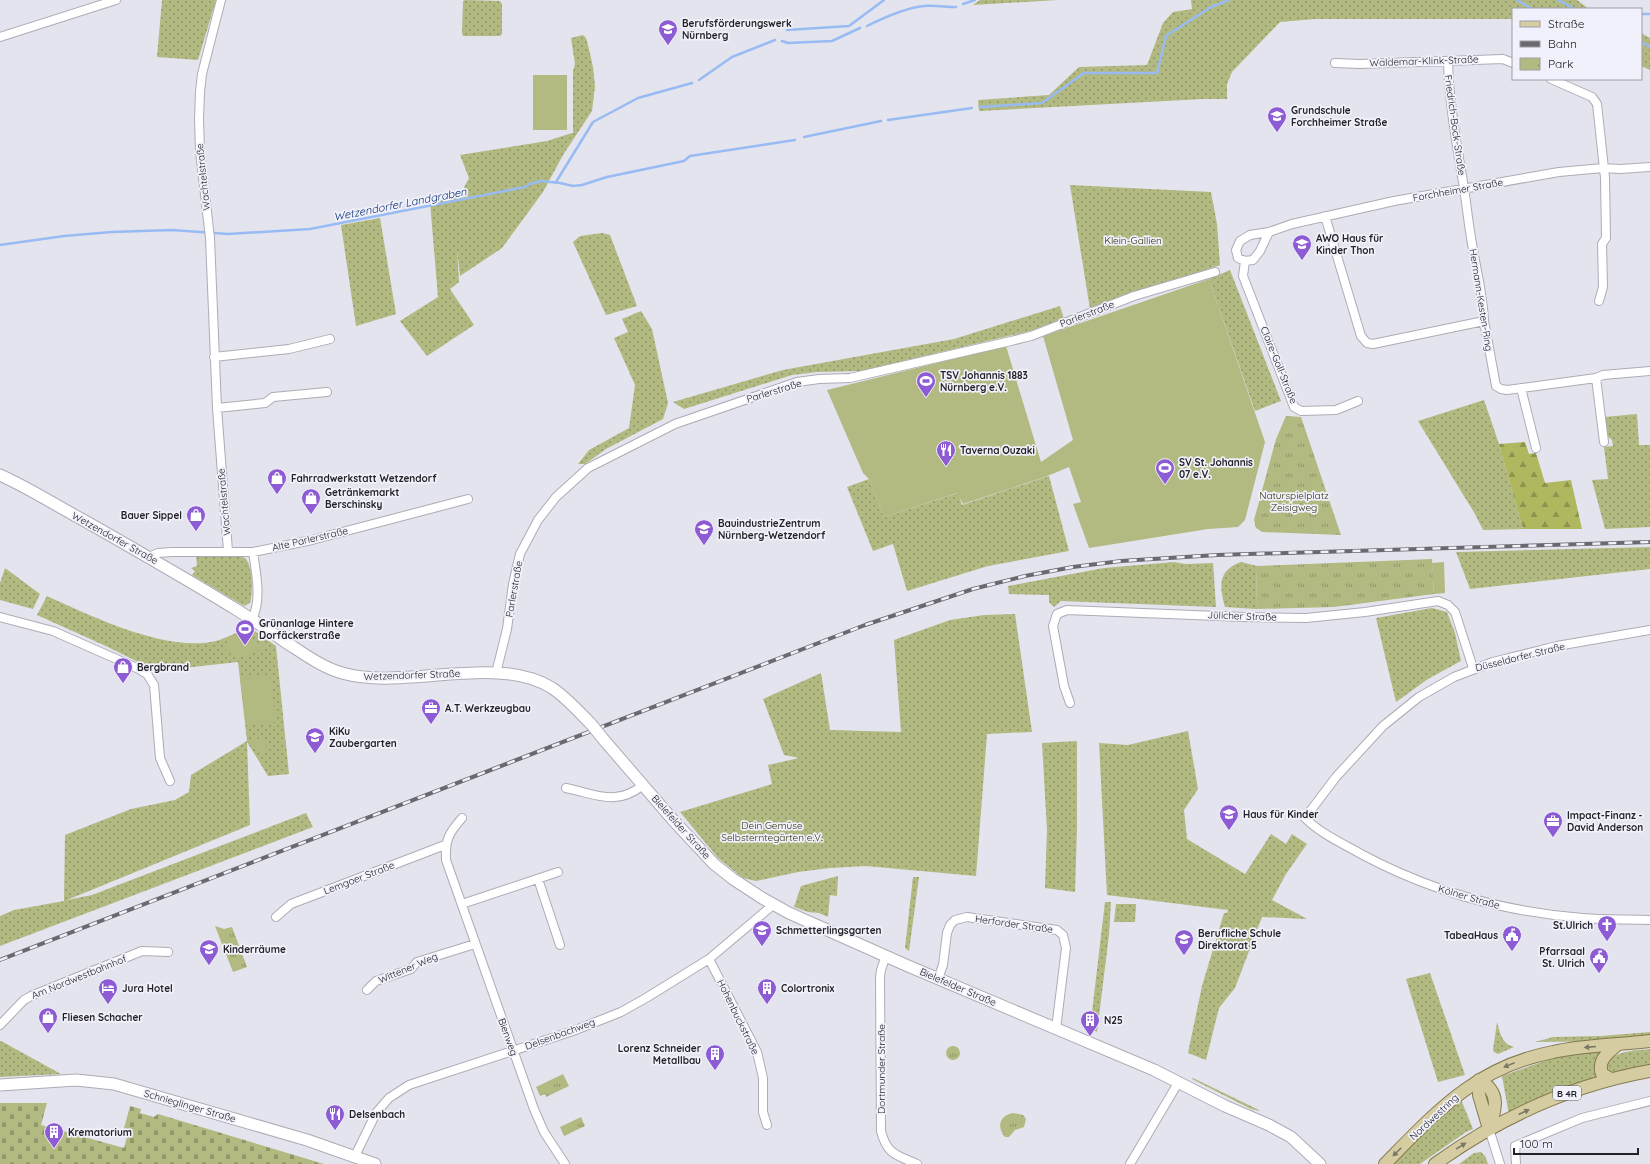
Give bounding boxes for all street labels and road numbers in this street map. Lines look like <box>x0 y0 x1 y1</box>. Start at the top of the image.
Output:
street label: Waldemar-Klink-Straße <box>1369 53 1479 69</box>
street label: Friedrich-Bock-Straße <box>1442 74 1469 177</box>
street label: Wachtelstraße <box>193 142 213 211</box>
street label: Forchheimer Straße <box>1412 176 1504 204</box>
street label: Hermann-Kesten-Ring <box>1466 248 1496 352</box>
street label: Parlerstraße <box>1058 298 1116 330</box>
street label: Claire-Goll-Straße <box>1258 324 1301 406</box>
street label: Parlerstraße <box>745 376 804 406</box>
street label: Wachtelstraße <box>215 468 233 536</box>
street label: Wetzendorfer Straße <box>70 509 161 567</box>
street label: Alte Parlerstraße <box>271 524 350 554</box>
street label: Parlerstraße <box>503 559 525 618</box>
street label: Jülicher Straße <box>1207 608 1277 624</box>
street label: Düsseldorfer Straße <box>1474 639 1567 674</box>
street label: Wetzendorfer Straße <box>364 667 461 683</box>
street label: Bielefelder Straße <box>649 792 714 862</box>
street label: Lemgoer Straße <box>322 858 397 897</box>
street label: Kölner Straße <box>1437 882 1502 912</box>
street label: Herforder Straße <box>974 912 1054 936</box>
street label: Wittener Weg <box>376 950 440 986</box>
street label: Am Nordwestbahnhof <box>30 952 129 1002</box>
street label: Bielefelder Straße <box>918 965 999 1009</box>
street label: Hohenbuckstraße <box>714 977 762 1057</box>
street label: Delsenbachweg <box>523 1015 597 1053</box>
street label: Bienweg <box>495 1016 521 1058</box>
street label: Dortmunder Straße <box>875 1024 888 1114</box>
road number: B 4R <box>1553 1086 1581 1100</box>
street label: Schnieglinger Straße <box>142 1087 238 1125</box>
street label: Nordwestring <box>1407 1091 1461 1143</box>

